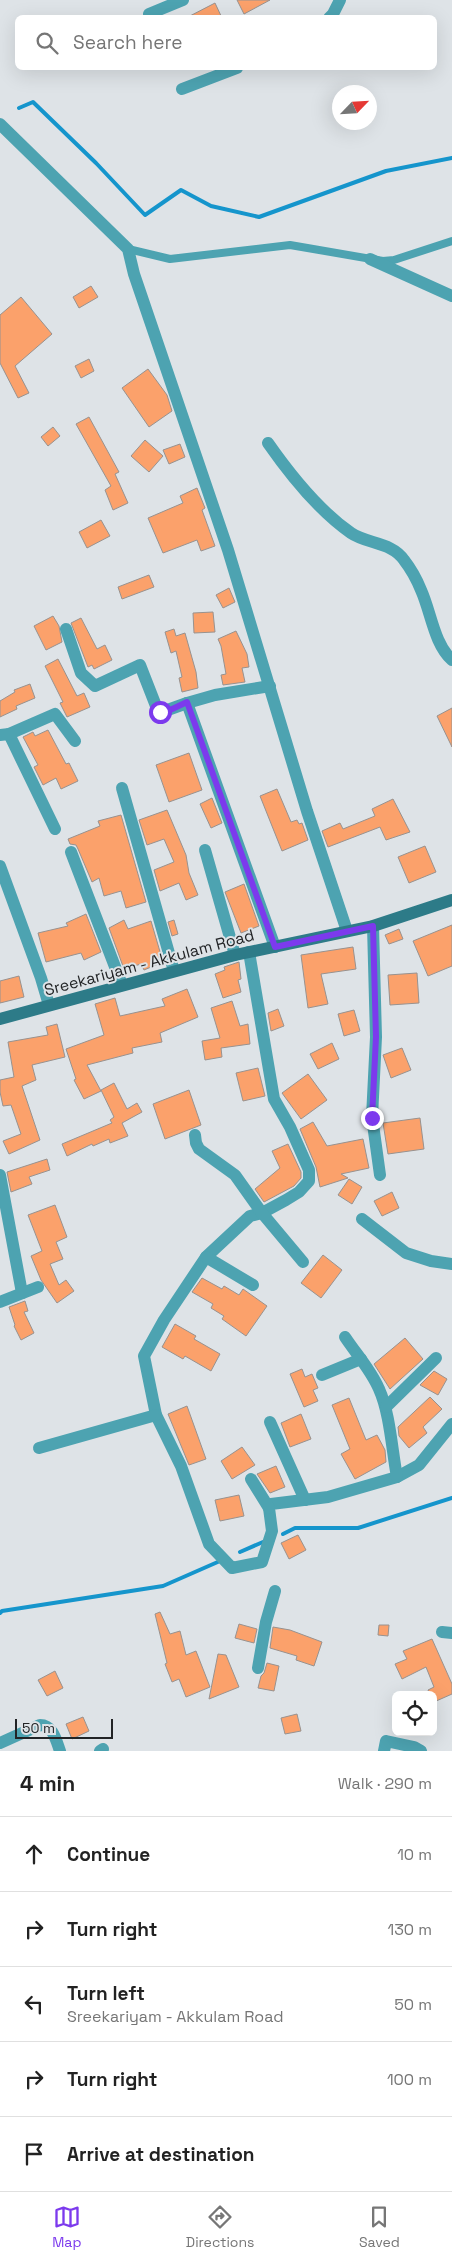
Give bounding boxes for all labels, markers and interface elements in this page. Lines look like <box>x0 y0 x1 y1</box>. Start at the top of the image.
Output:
search box <box>15 15 437 70</box>
icon: search <box>33 29 61 57</box>
text: Search here <box>73 30 183 55</box>
north arrow <box>332 85 377 130</box>
route start <box>149 701 172 724</box>
street label: Sreekariyam - Akkulam Road <box>42 924 256 1001</box>
route end <box>361 1107 384 1130</box>
map controls <box>392 1691 437 1736</box>
button: locate <box>392 1691 437 1736</box>
scale bar <box>15 1716 112 1739</box>
text: 50 m <box>22 1719 55 1737</box>
text: 4 min <box>20 1770 75 1797</box>
text: Walk · 290 m <box>338 1773 432 1794</box>
icon: ahead <box>20 1840 48 1868</box>
text: Continue <box>67 1842 150 1867</box>
text: 10 m <box>397 1844 432 1865</box>
icon: right <box>20 1915 48 1943</box>
text: Turn right <box>67 1917 157 1942</box>
text: 130 m <box>388 1919 432 1940</box>
text: Turn left <box>67 1981 145 2006</box>
icon: left <box>20 1990 48 2018</box>
text: 50 m <box>394 1994 432 2015</box>
text: Sreekariyam - Akkulam Road <box>67 2006 284 2027</box>
icon: right <box>20 2065 48 2093</box>
text: Turn right <box>67 2067 157 2092</box>
text: 100 m <box>387 2069 432 2090</box>
icon: arrive <box>20 2140 48 2168</box>
text: Arrive at destination <box>67 2142 255 2167</box>
tab: Map <box>52 2203 81 2251</box>
tab: Directions <box>186 2203 254 2251</box>
tab: Saved <box>359 2203 400 2251</box>

